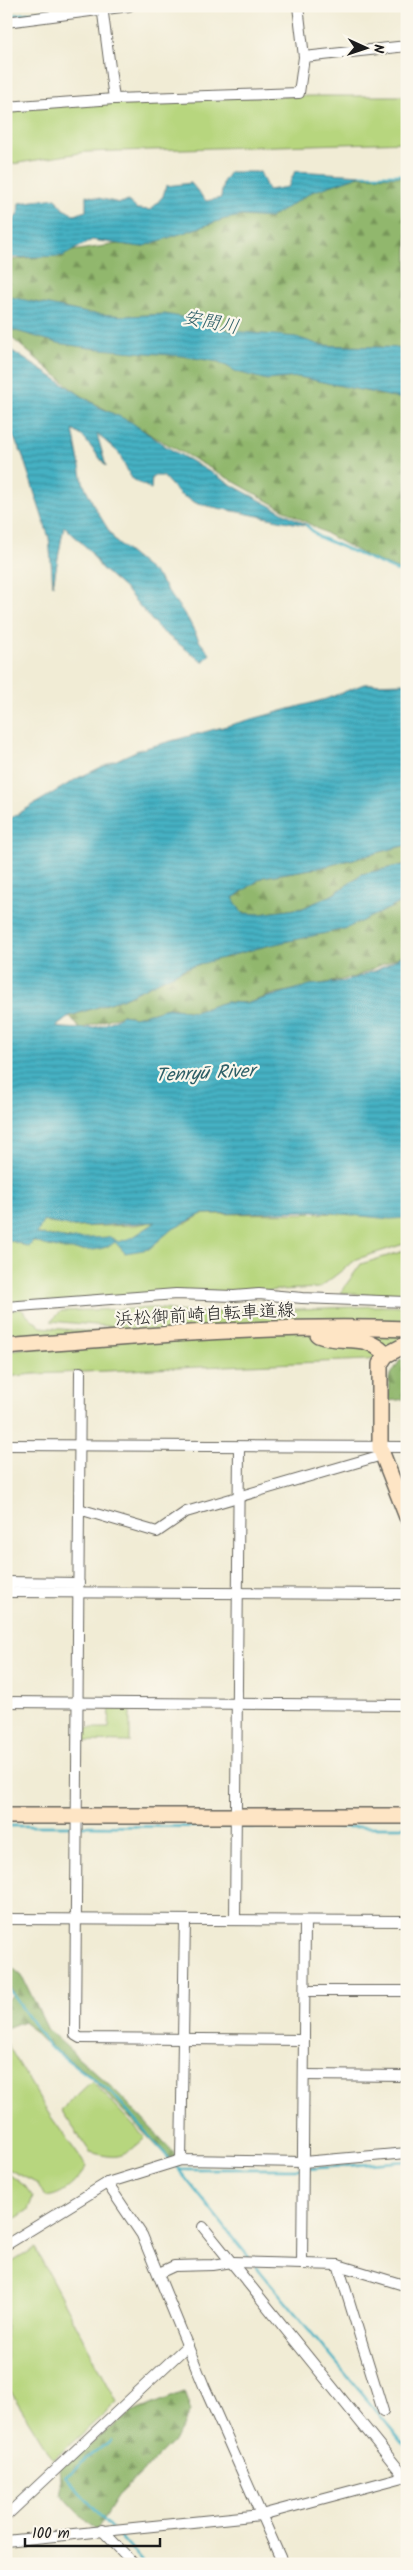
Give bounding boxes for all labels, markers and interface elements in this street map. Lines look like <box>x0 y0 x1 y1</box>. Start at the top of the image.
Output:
north arrow <box>340 22 390 72</box>
text: N <box>367 44 389 54</box>
water label: 安間川 <box>180 303 241 343</box>
water label: Tenryū River <box>155 1056 259 1092</box>
street label: 浜松御前崎自転車道線 <box>114 1296 296 1335</box>
scale bar <box>25 2515 160 2547</box>
text: 100 m <box>32 2522 70 2546</box>

